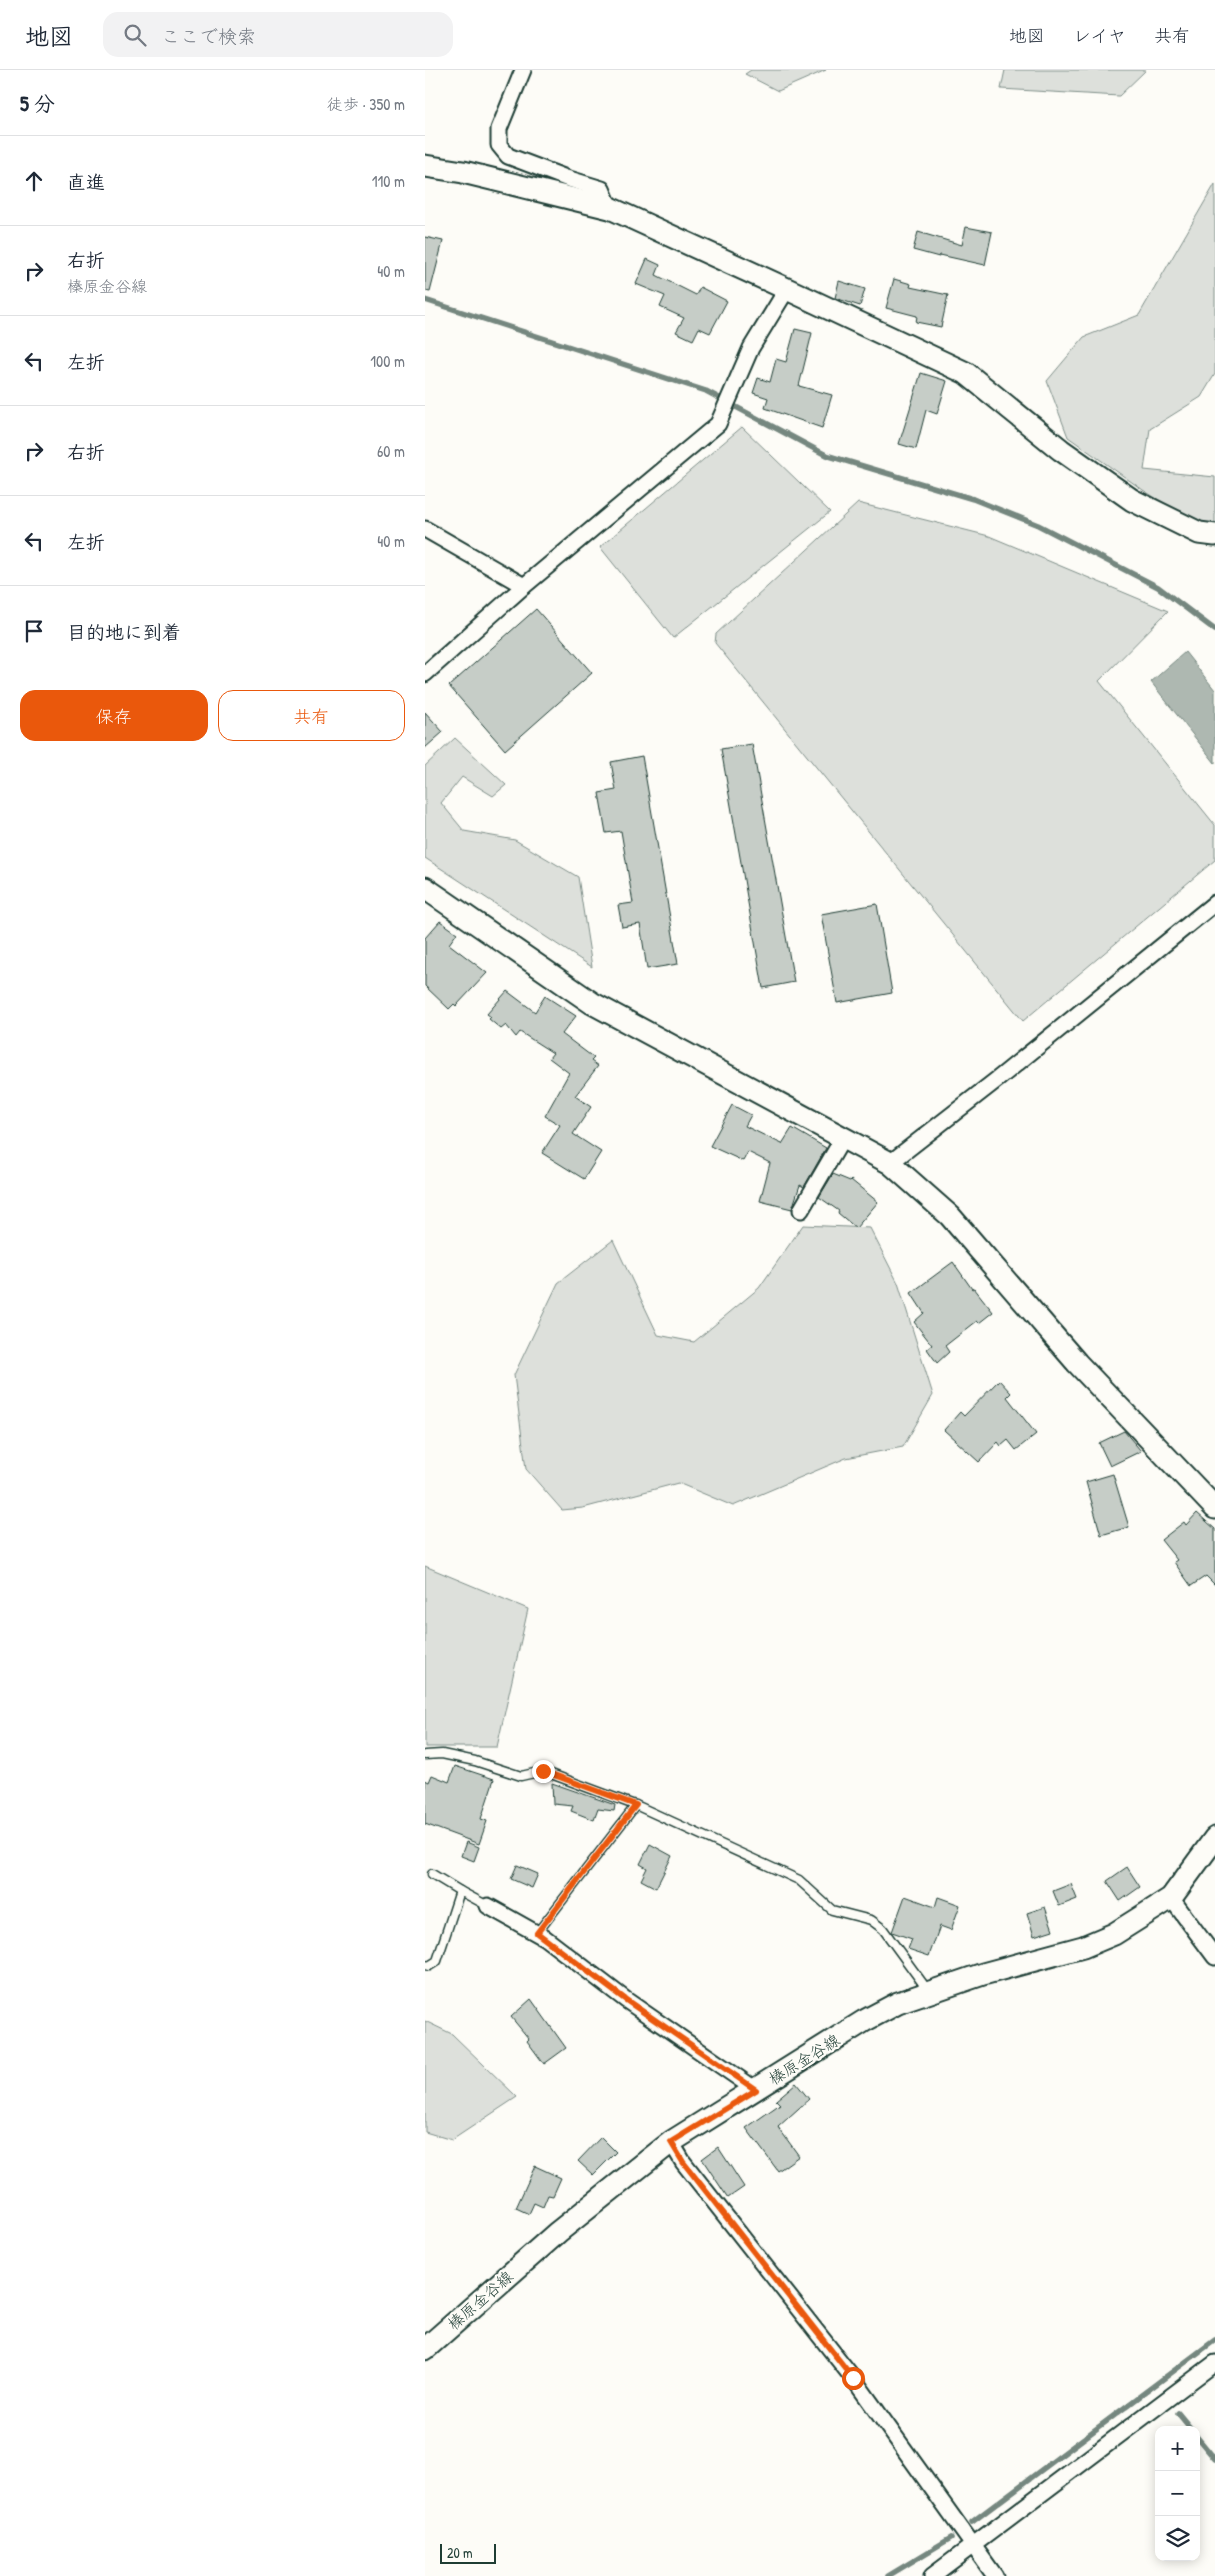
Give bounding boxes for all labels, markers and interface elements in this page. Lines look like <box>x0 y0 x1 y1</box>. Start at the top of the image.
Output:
search box <box>103 12 453 57</box>
text: 地図 <box>25 20 73 52</box>
icon: search <box>121 21 149 49</box>
text: ここで検索 <box>161 23 256 49</box>
text: 地図 <box>1009 23 1045 48</box>
text: レイヤ <box>1073 23 1126 48</box>
text: 共有 <box>1154 23 1190 48</box>
text: 5 分 <box>20 89 55 118</box>
text: 徒歩 · 350 m <box>327 93 405 115</box>
icon: ahead <box>20 167 48 195</box>
text: 直進 <box>67 169 105 195</box>
text: 110 m <box>372 170 405 192</box>
text: 右折 <box>67 247 105 273</box>
icon: right <box>20 257 48 285</box>
text: 40 m <box>377 260 405 282</box>
text: 榛原金谷線 <box>67 275 147 297</box>
icon: left <box>20 347 48 375</box>
text: 左折 <box>67 349 105 375</box>
text: 100 m <box>370 350 405 372</box>
icon: right <box>20 437 48 465</box>
text: 右折 <box>67 439 105 465</box>
text: 60 m <box>377 440 405 462</box>
icon: left <box>20 527 48 555</box>
text: 左折 <box>67 529 105 555</box>
text: 40 m <box>377 530 405 552</box>
icon: arrive <box>20 617 48 645</box>
text: 目的地に到着 <box>67 619 181 645</box>
button: 保存 <box>20 690 208 741</box>
button: 共有 <box>218 690 405 741</box>
route end <box>532 1760 555 1783</box>
street label: 榛原金谷線 <box>764 2028 844 2090</box>
street label: 榛原金谷線 <box>443 2265 517 2335</box>
route start <box>842 2367 865 2390</box>
map controls <box>1155 2426 1200 2561</box>
button: + <box>1155 2426 1200 2471</box>
button: − <box>1155 2471 1200 2516</box>
button: layers <box>1155 2516 1200 2561</box>
scale bar <box>440 2541 496 2564</box>
text: 20 m <box>447 2543 473 2562</box>

